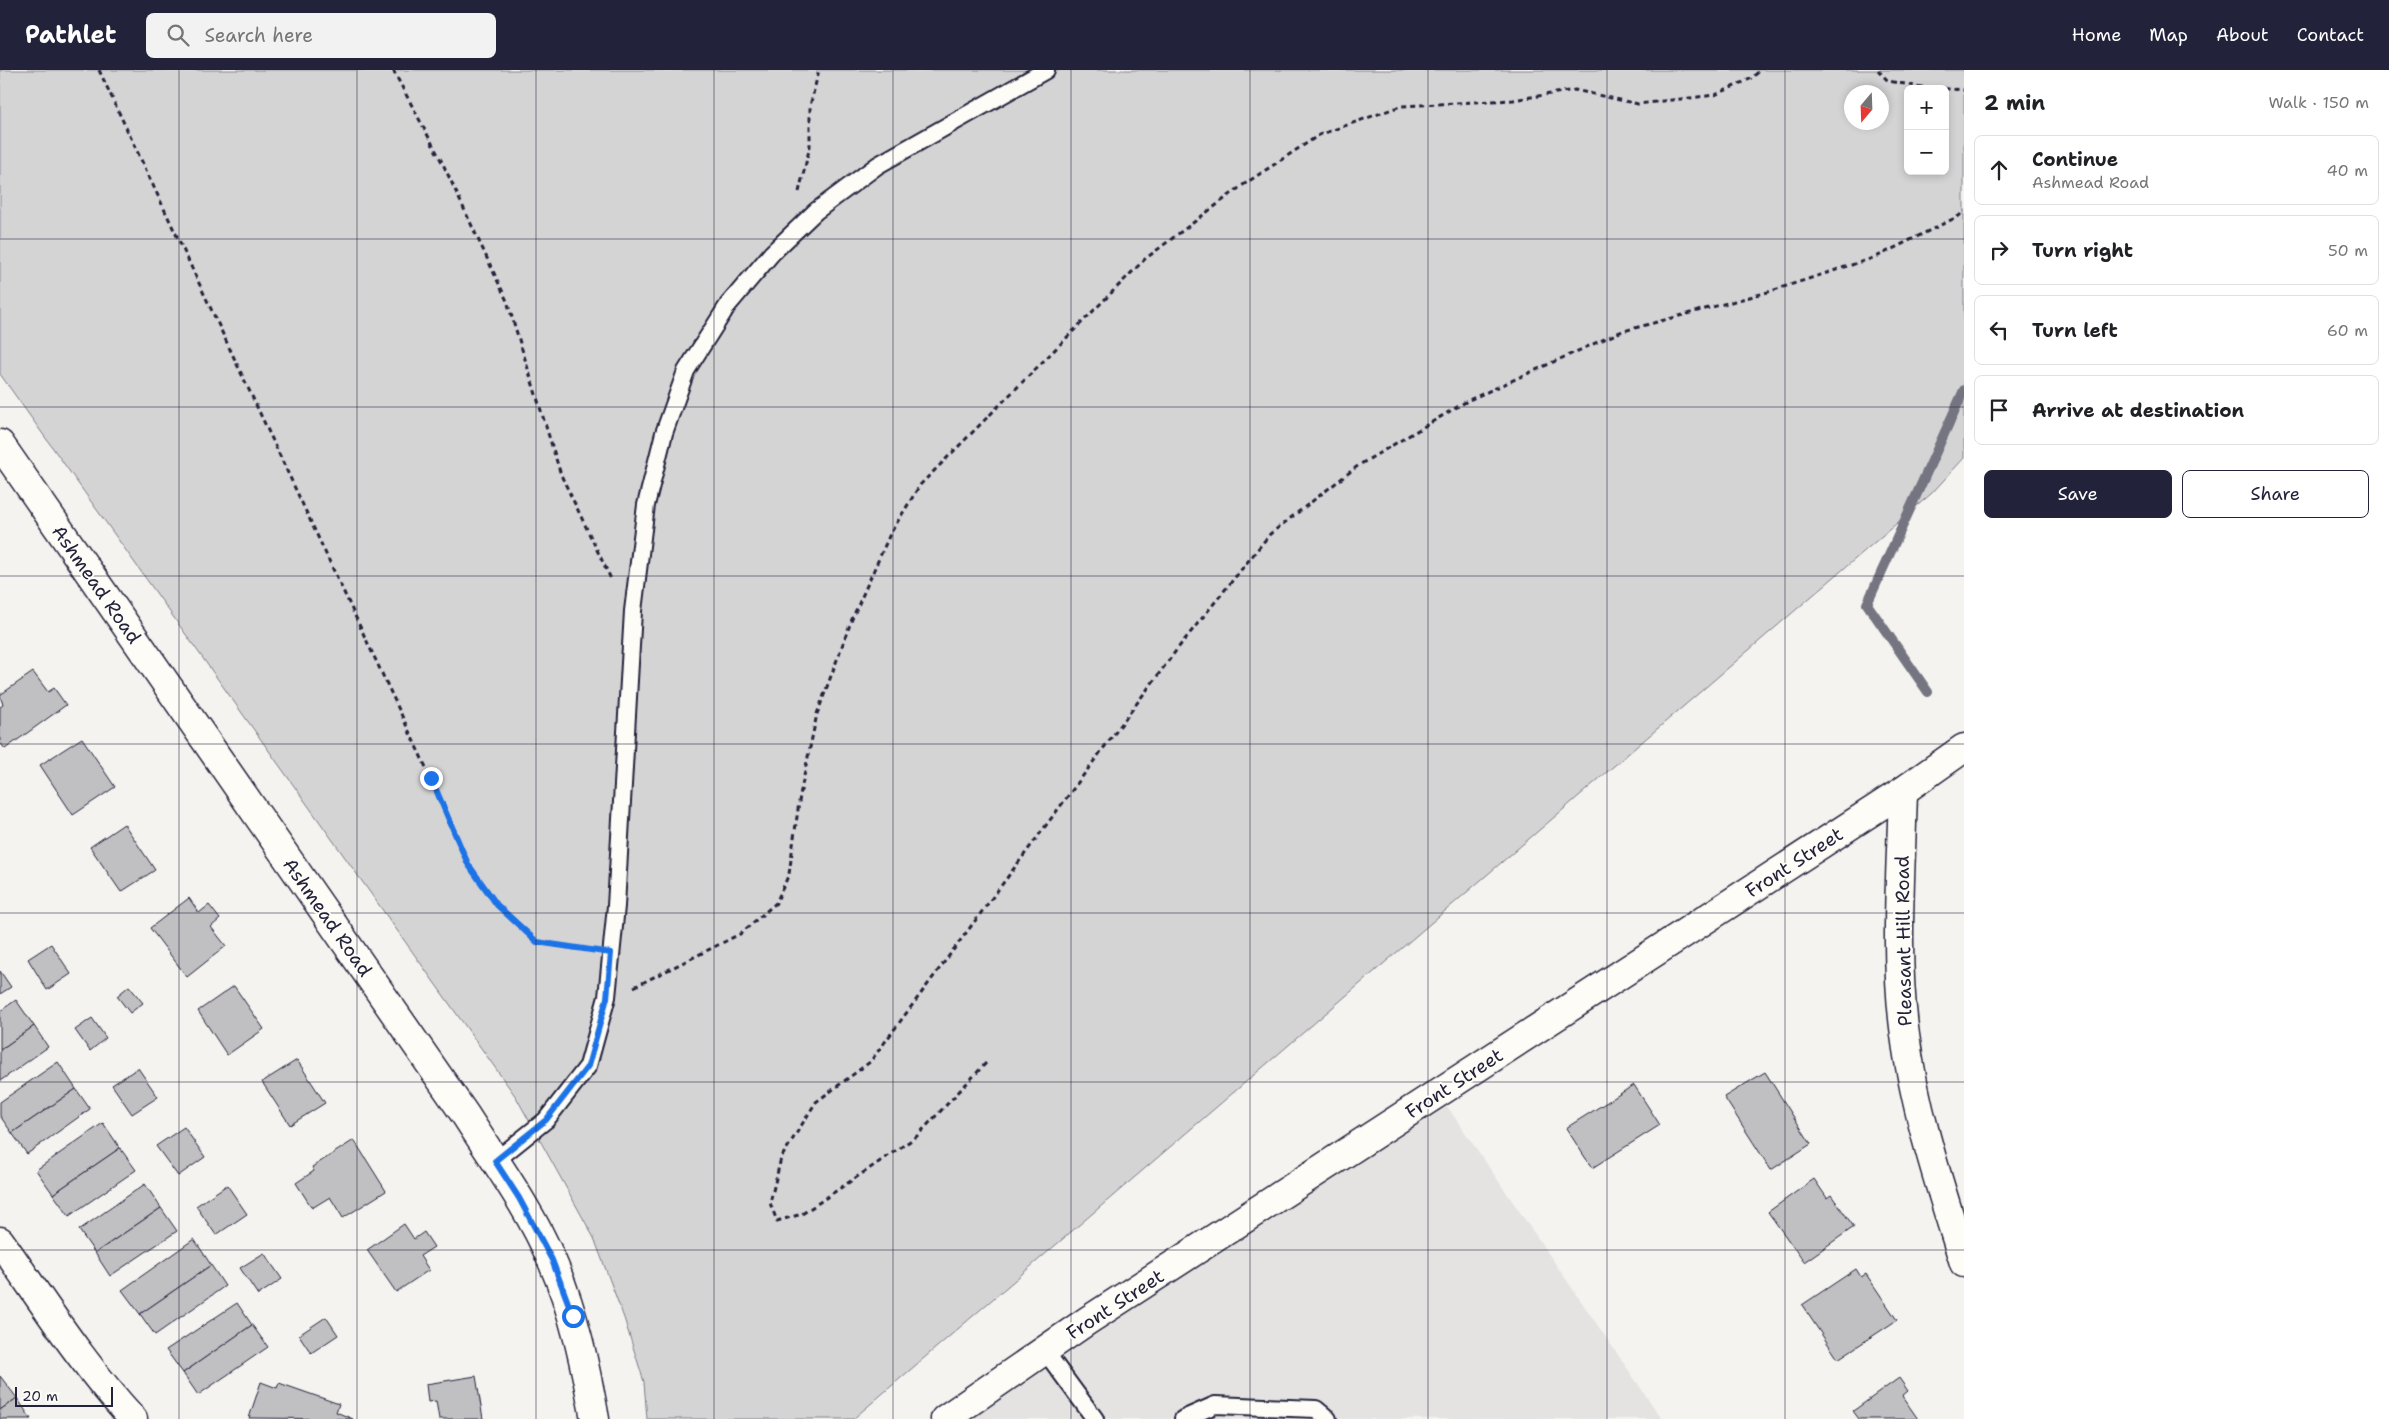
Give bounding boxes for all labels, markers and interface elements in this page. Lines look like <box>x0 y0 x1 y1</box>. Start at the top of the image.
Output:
search box <box>146 13 496 58</box>
text: Pathlet <box>25 19 116 51</box>
icon: search <box>164 21 192 49</box>
text: Search here <box>204 23 313 48</box>
text: Home <box>2072 23 2121 47</box>
text: Map <box>2149 23 2188 47</box>
text: About <box>2216 23 2269 47</box>
text: Contact <box>2297 23 2364 47</box>
north arrow <box>1844 85 1889 130</box>
map controls <box>1904 85 1949 175</box>
button: + <box>1904 85 1949 130</box>
text: 2 min <box>1984 89 2045 117</box>
text: Walk · 150 m <box>2268 92 2369 113</box>
button: − <box>1904 130 1949 175</box>
text: Continue <box>2032 147 2118 172</box>
icon: ahead <box>1985 156 2013 184</box>
text: 40 m <box>2326 160 2368 181</box>
text: Ashmead Road <box>2032 172 2149 193</box>
icon: right <box>1985 236 2013 264</box>
text: Turn right <box>2032 238 2133 263</box>
text: 50 m <box>2328 240 2368 261</box>
icon: left <box>1985 316 2013 344</box>
text: Turn left <box>2032 318 2118 343</box>
text: 60 m <box>2327 320 2368 341</box>
icon: arrive <box>1985 396 2013 424</box>
text: Arrive at destination <box>2032 398 2244 423</box>
button: Save <box>1984 470 2172 518</box>
button: Share <box>2182 470 2369 518</box>
street label: Ashmead Road <box>46 520 147 648</box>
route end <box>420 767 443 790</box>
street label: Front Street <box>1741 822 1848 903</box>
street label: Ashmead Road <box>277 853 378 981</box>
street label: Pleasant Hill Road <box>1890 855 1917 1027</box>
street label: Front Street <box>1401 1043 1508 1124</box>
street label: Front Street <box>1062 1264 1169 1345</box>
route start <box>562 1305 585 1328</box>
scale bar <box>15 1384 112 1407</box>
text: 20 m <box>22 1387 58 1405</box>

